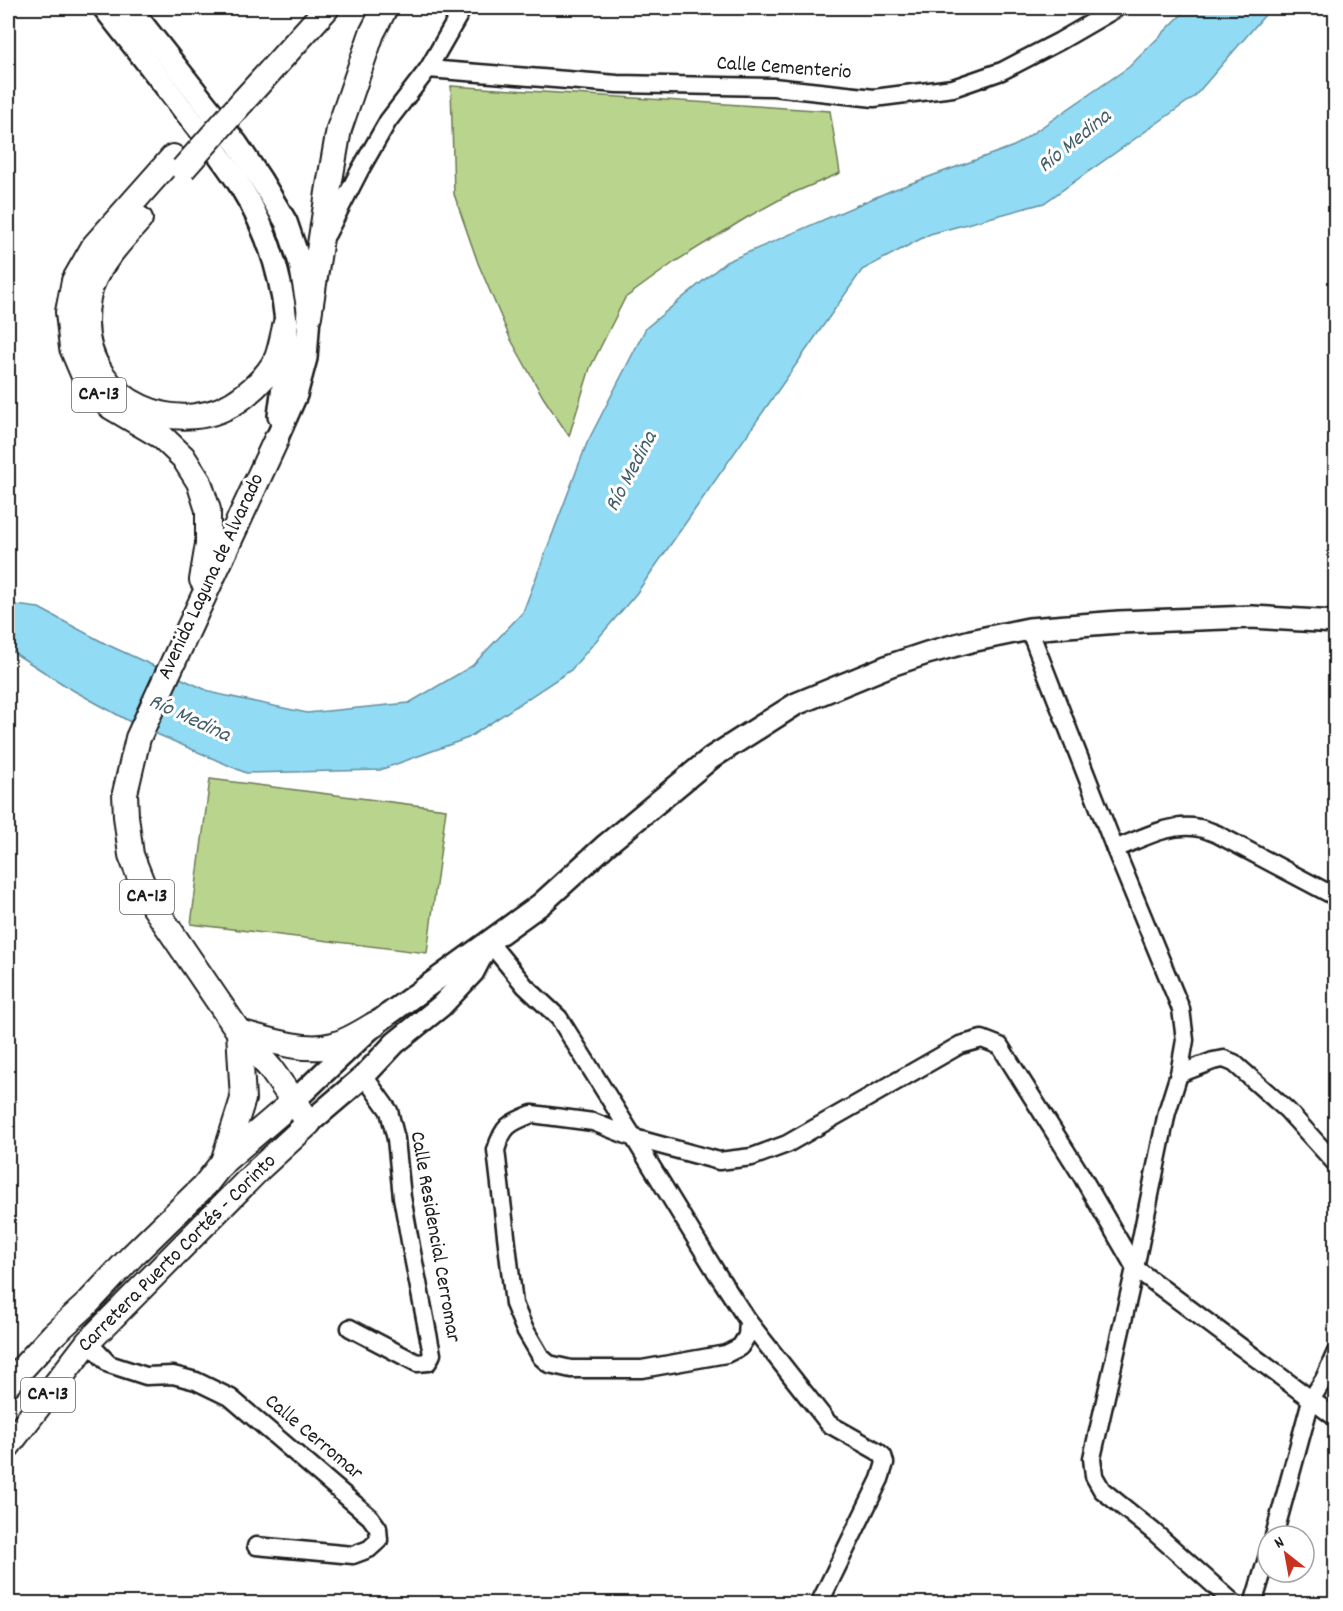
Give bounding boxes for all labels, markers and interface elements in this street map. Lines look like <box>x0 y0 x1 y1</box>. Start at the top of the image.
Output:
street label: Calle Cementerio <box>716 49 852 89</box>
water label: Río Medina <box>1031 102 1120 181</box>
road number: CA-13 <box>72 378 126 412</box>
water label: Río Medina <box>598 425 667 518</box>
street label: Avenida Laguna de Alvarado <box>151 469 273 685</box>
water label: Río Medina <box>143 687 236 752</box>
road number: CA-13 <box>120 880 174 914</box>
street label: Calle Residencial Cerromar <box>401 1129 467 1345</box>
street label: Carretera Puerto Cortés - Corinto <box>72 1148 284 1360</box>
road number: CA-13 <box>21 1378 75 1412</box>
street label: Calle Cerromar <box>257 1388 369 1488</box>
north arrow <box>1256 1524 1316 1584</box>
text: N <box>1270 1531 1289 1555</box>

